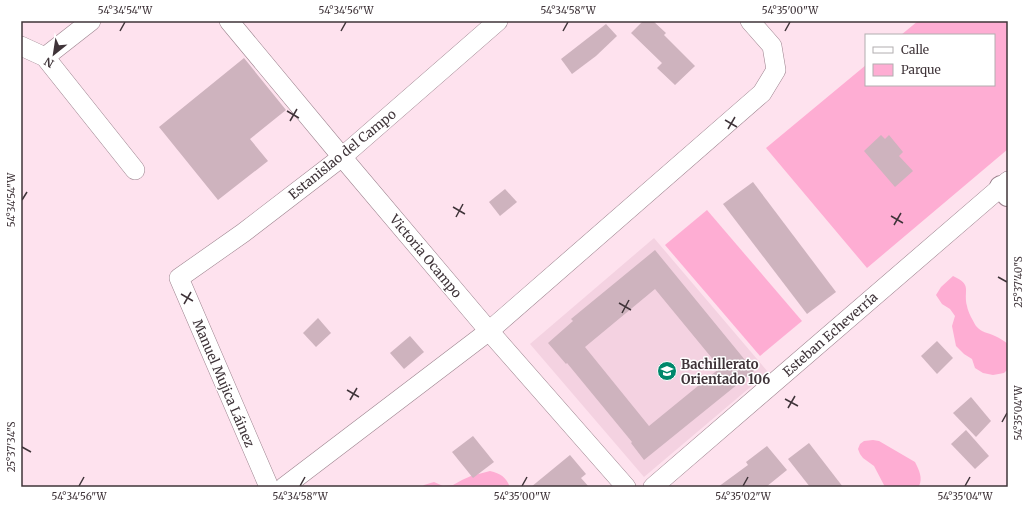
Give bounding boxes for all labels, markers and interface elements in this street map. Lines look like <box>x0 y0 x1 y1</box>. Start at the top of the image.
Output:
text: 54°34'54"W <box>98 4 153 17</box>
text: 54°34'56"W <box>319 4 374 17</box>
text: 54°34'58"W <box>540 4 597 17</box>
text: 54°35'00"W <box>762 4 819 17</box>
north arrow <box>34 34 74 74</box>
legend <box>865 34 995 86</box>
text: Calle <box>901 42 929 57</box>
text: N <box>41 54 56 71</box>
text: Parque <box>901 62 941 77</box>
street label: Estanislao del Campo <box>285 105 400 203</box>
text: 54°34'54"W <box>5 172 18 227</box>
street label: Victoria Ocampo <box>385 210 466 302</box>
text: 25°37'40"S <box>1012 256 1025 308</box>
street label: Esteban Echeverría <box>779 289 881 380</box>
street label: Manuel Mujica Láinez <box>189 317 258 450</box>
place label: Bachillerato Orientado 106 <box>681 356 770 388</box>
school or university icon: Bachillerato Orientado 106 <box>656 360 678 382</box>
text: 54°35'04"W <box>1012 384 1025 441</box>
text: 25°37'34"S <box>5 422 18 472</box>
text: 54°34'56"W <box>52 490 107 503</box>
text: 54°34'58"W <box>272 490 329 503</box>
text: 54°35'00"W <box>494 490 551 503</box>
text: 54°35'02"W <box>715 490 772 503</box>
text: 54°35'04"W <box>937 490 994 503</box>

